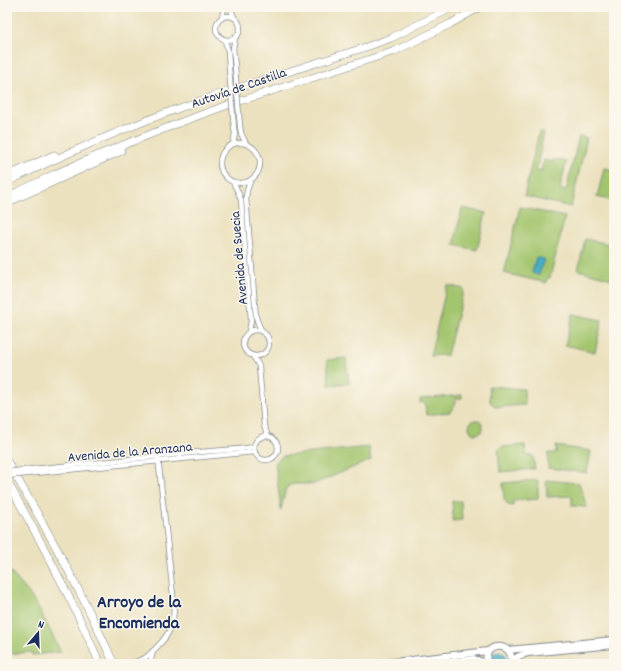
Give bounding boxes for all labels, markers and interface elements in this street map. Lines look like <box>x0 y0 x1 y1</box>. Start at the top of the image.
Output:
street label: Autovía de Castilla <box>189 63 290 115</box>
street label: Avenida de Suecia <box>226 210 254 306</box>
street label: Avenida de la Aranzana <box>67 438 193 468</box>
district label: Arroyo de la Encomienda <box>97 591 181 637</box>
north arrow <box>18 613 58 653</box>
text: N <box>35 617 46 634</box>

